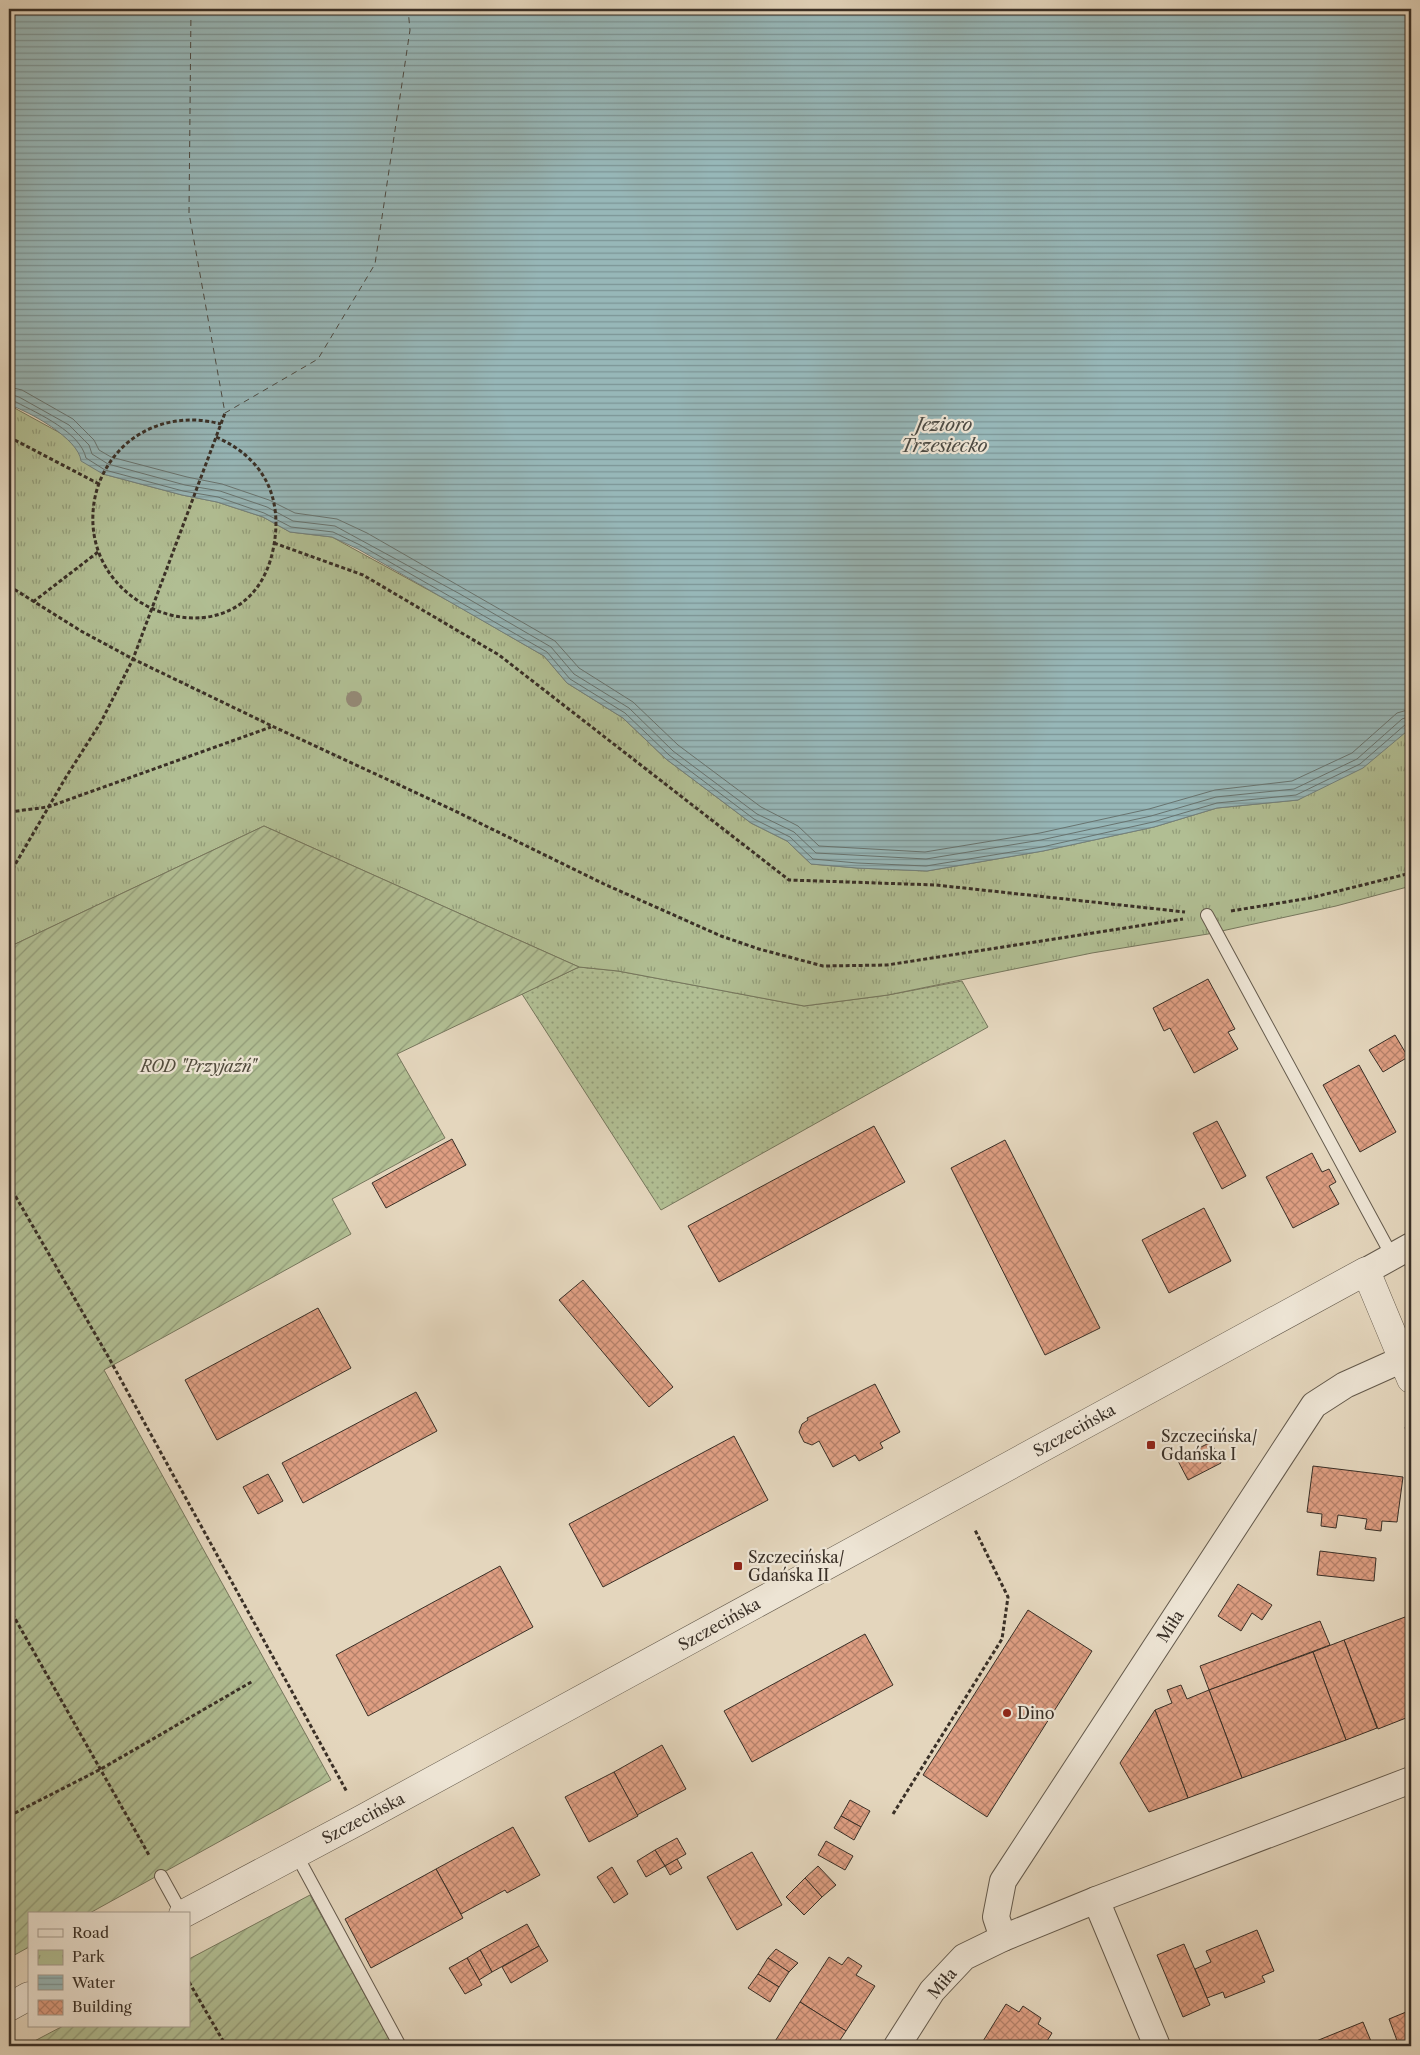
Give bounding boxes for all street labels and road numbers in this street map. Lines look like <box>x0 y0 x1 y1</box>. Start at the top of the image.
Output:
street label: Szczecińska <box>1029 1399 1119 1461</box>
street label: Szczecińska <box>674 1593 764 1655</box>
street label: Miła <box>1152 1606 1188 1646</box>
street label: Szczecińska <box>318 1788 408 1848</box>
street label: Miła <box>923 1963 961 2003</box>

